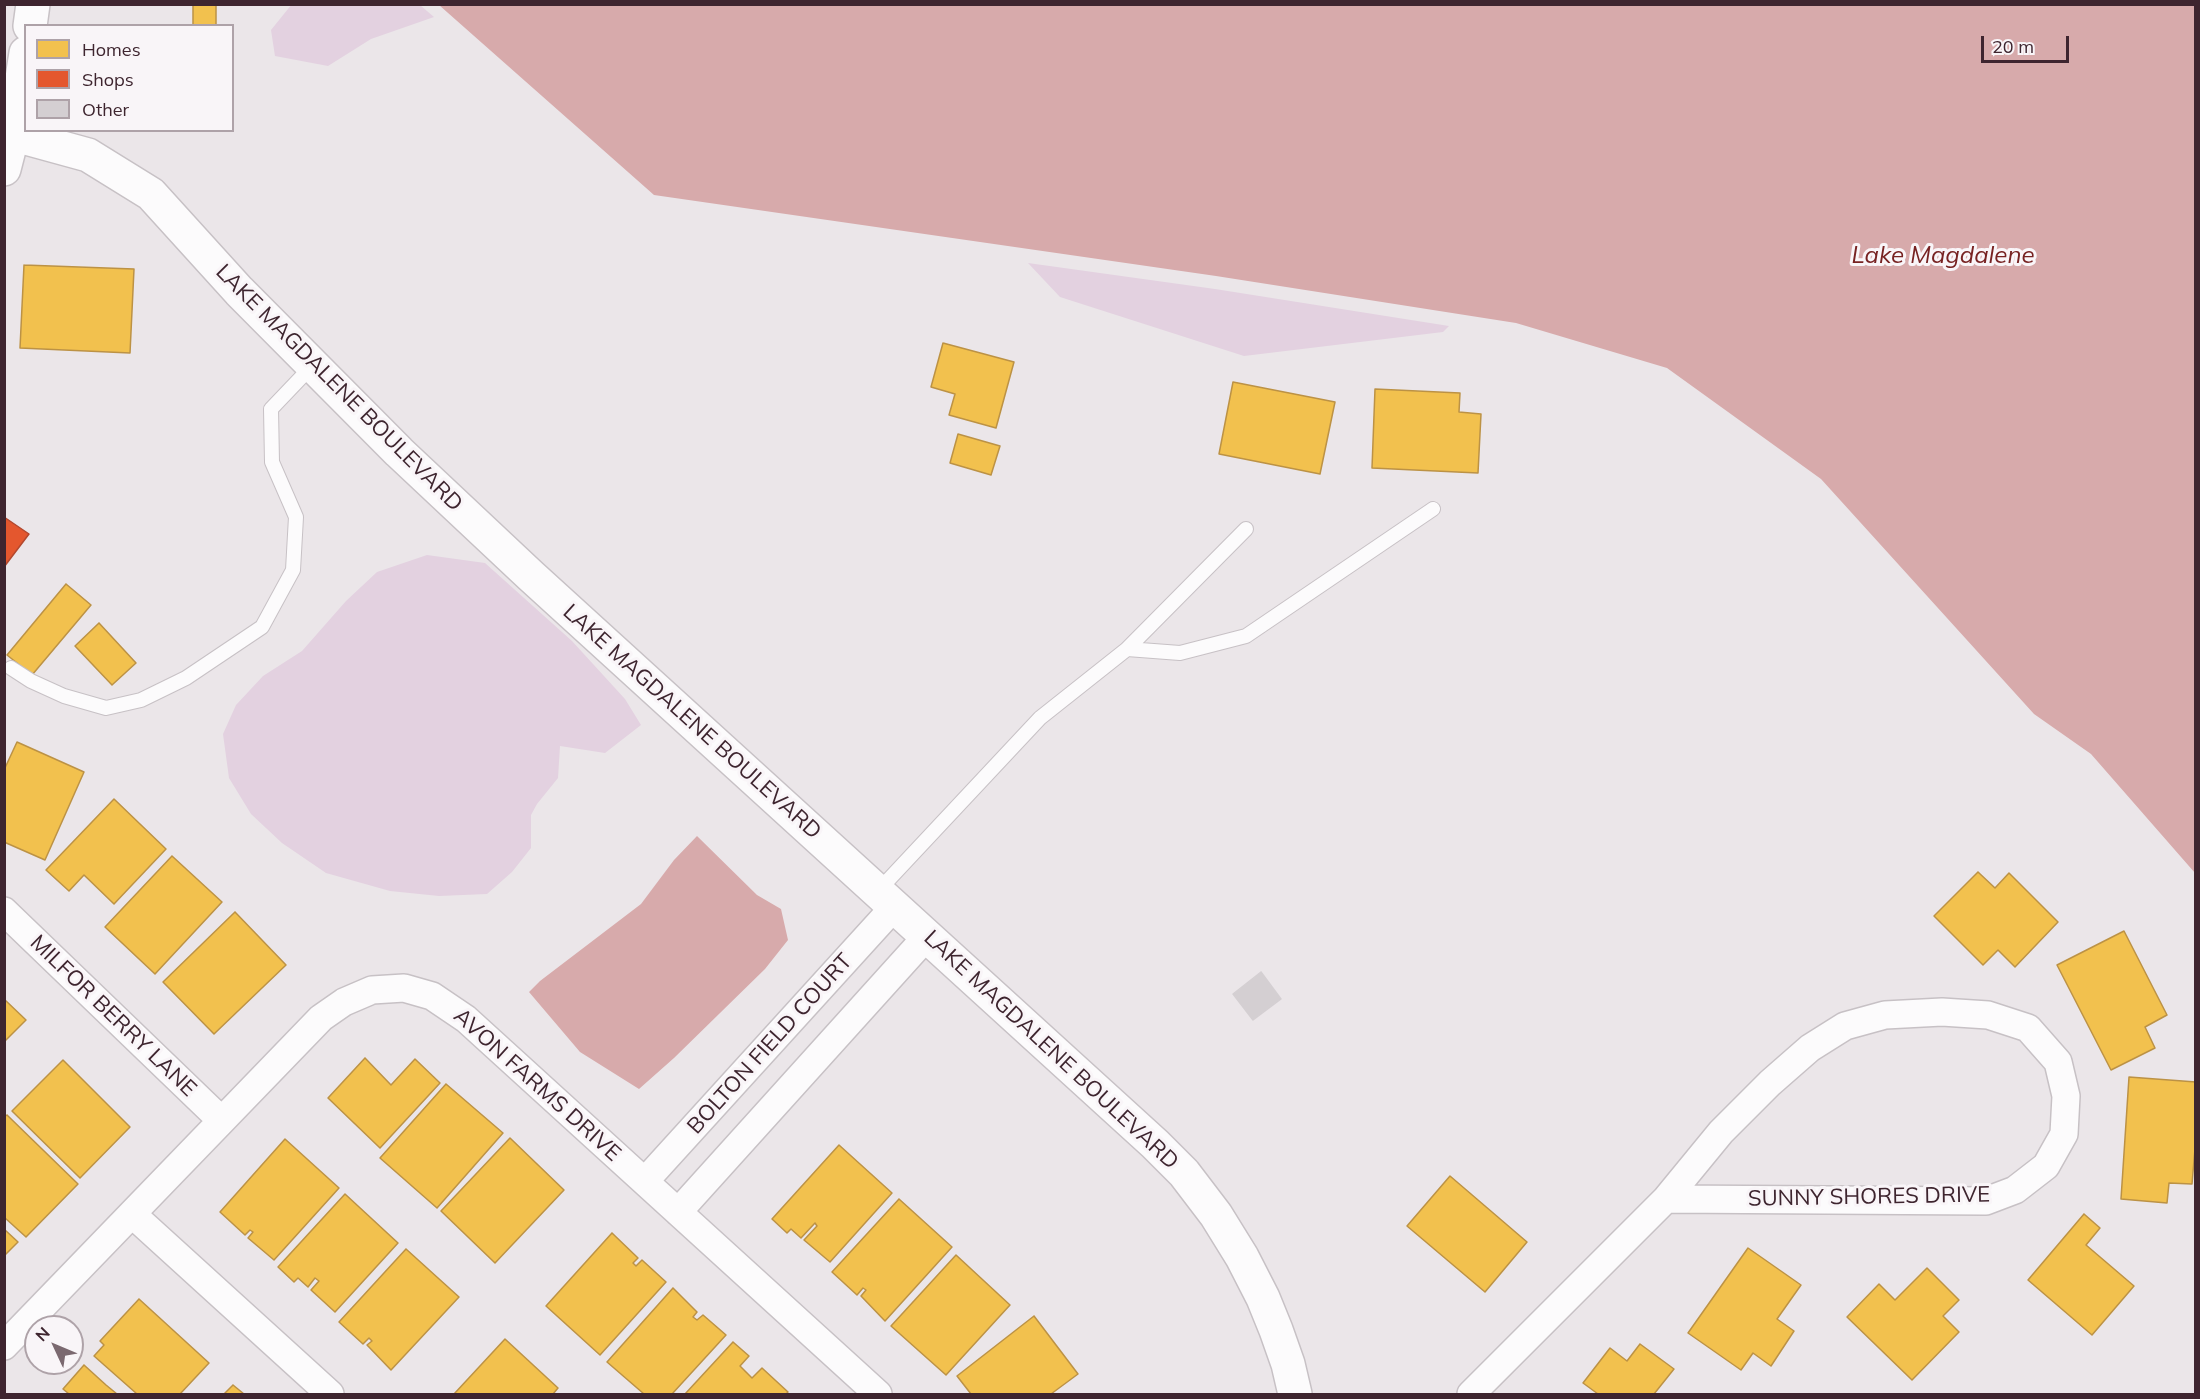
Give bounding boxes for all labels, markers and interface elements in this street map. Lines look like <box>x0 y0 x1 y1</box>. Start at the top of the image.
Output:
legend <box>24 24 234 132</box>
scale bar <box>1984 24 2072 62</box>
text: 20 m <box>1992 35 2034 58</box>
text: Homes <box>82 38 141 61</box>
text: Shops <box>82 68 134 91</box>
text: Other <box>82 98 129 121</box>
water label: Lake Magdalene <box>1851 242 2035 270</box>
street label: LAKE MAGDALENE BOULEVARD <box>210 259 468 517</box>
street label: LAKE MAGDALENE BOULEVARD <box>557 599 827 845</box>
street label: LAKE MAGDALENE BOULEVARD <box>918 925 1184 1175</box>
street label: MILFOR BERRY LANE <box>24 930 202 1102</box>
street label: BOLTON FIELD COURT <box>682 948 858 1140</box>
street label: AVON FARMS DRIVE <box>448 1003 626 1167</box>
street label: SUNNY SHORES DRIVE <box>1748 1182 1990 1212</box>
north arrow <box>24 1315 84 1375</box>
text: N <box>31 1323 54 1345</box>

